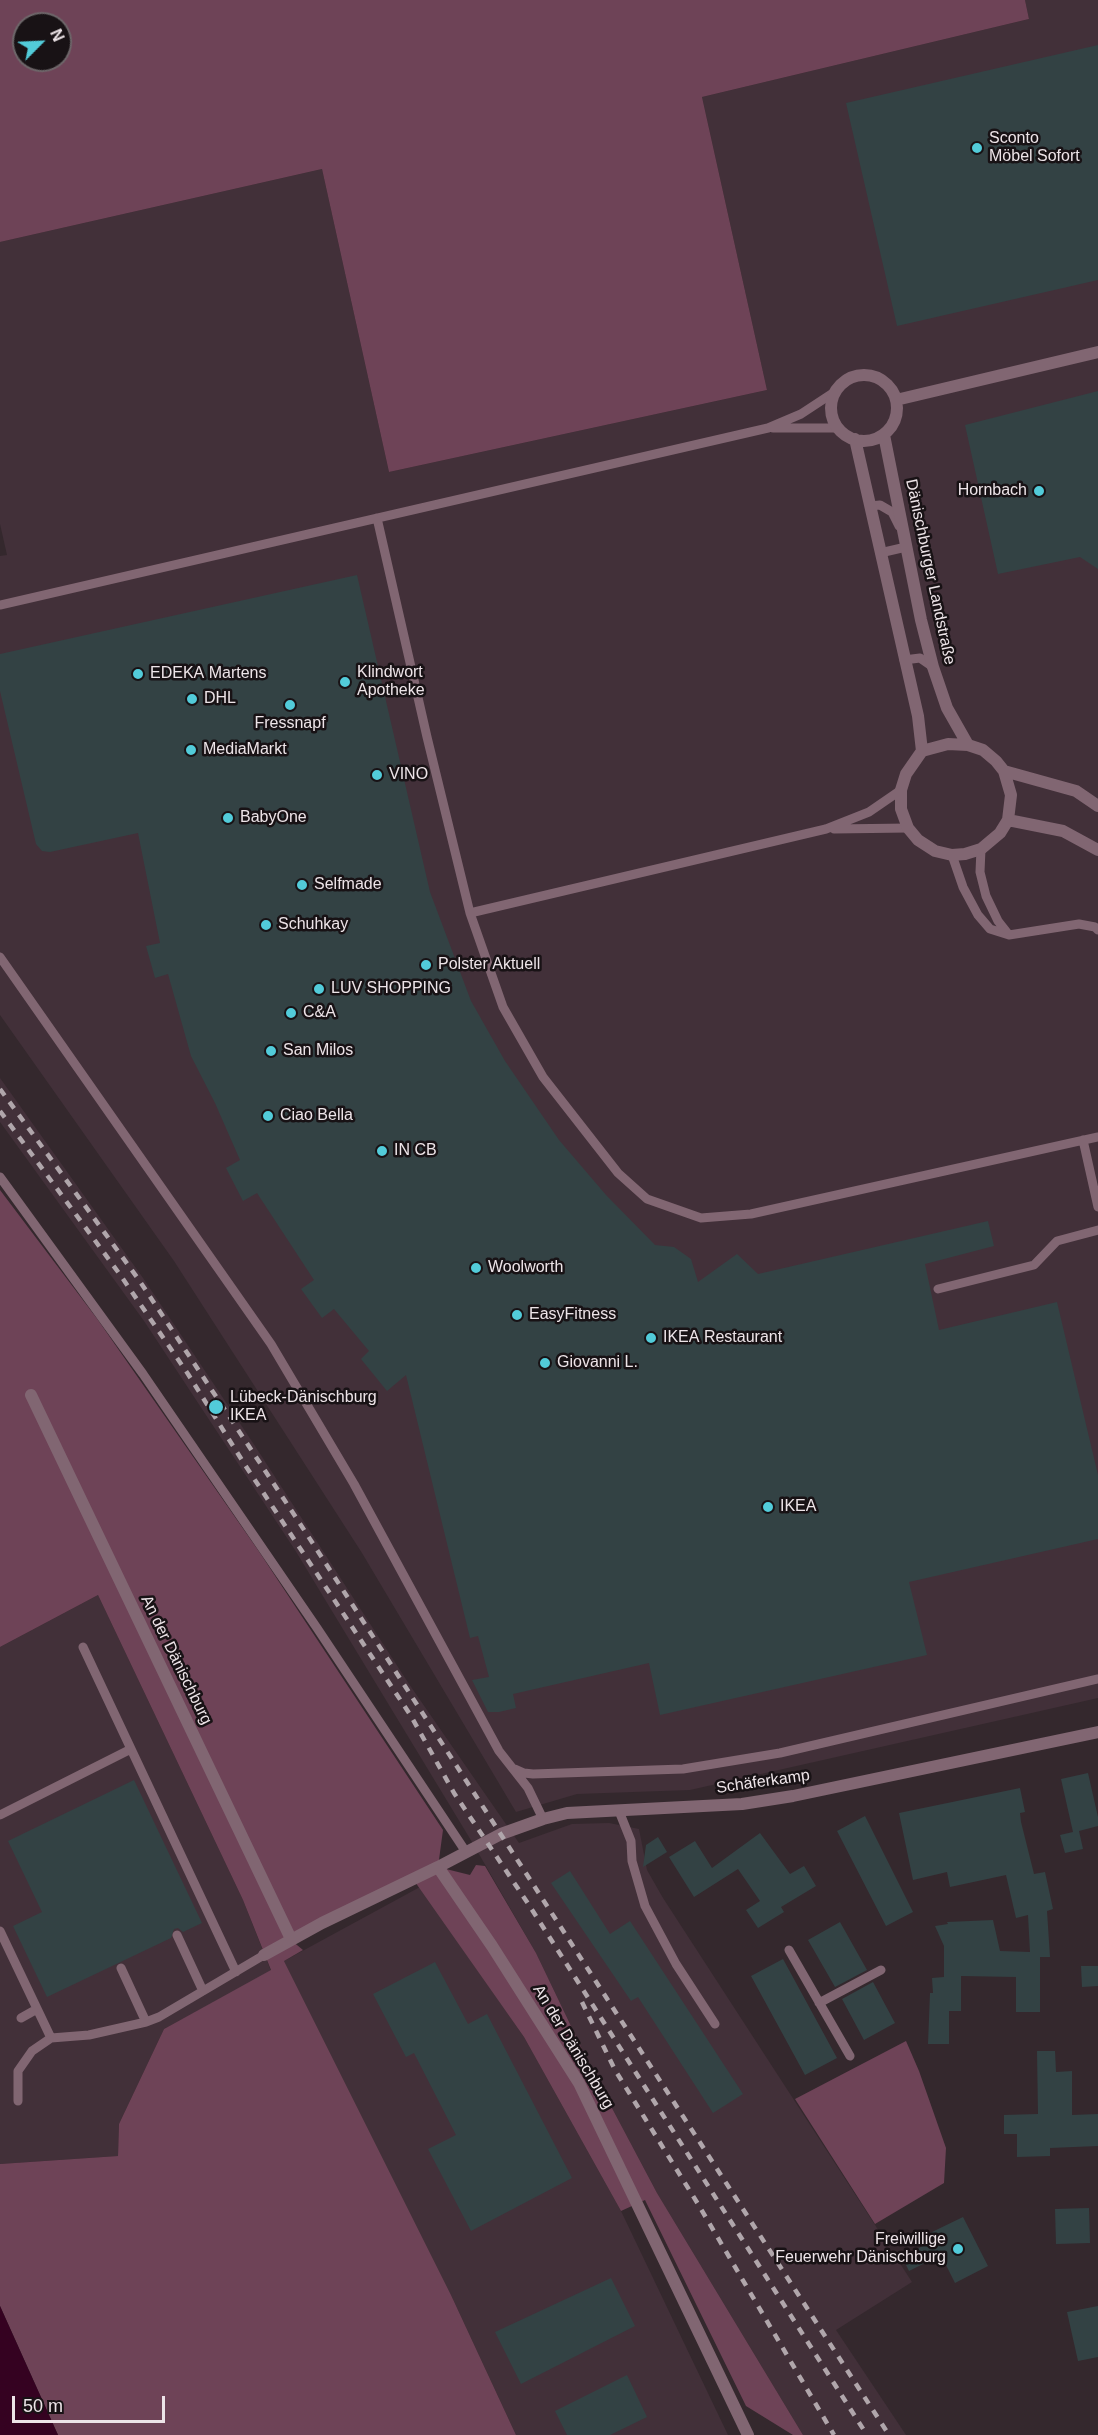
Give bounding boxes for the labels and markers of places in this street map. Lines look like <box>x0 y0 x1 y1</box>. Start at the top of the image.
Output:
place label: Sconto Möbel Sofort <box>989 129 1080 167</box>
marker: Sconto Möbel Sofort <box>970 141 984 155</box>
place label: Hornbach <box>958 481 1027 501</box>
marker: Hornbach <box>1032 484 1046 498</box>
place label: Klindwort Apotheke <box>357 663 425 701</box>
place label: EDEKA Martens <box>150 664 266 684</box>
marker: EDEKA Martens <box>131 667 145 681</box>
marker: Klindwort Apotheke <box>338 675 352 689</box>
place label: DHL <box>204 689 236 709</box>
marker: DHL <box>185 692 199 706</box>
marker: Fressnapf <box>283 698 297 712</box>
place label: Fressnapf <box>254 714 326 734</box>
place label: MediaMarkt <box>203 740 287 760</box>
marker: MediaMarkt <box>184 743 198 757</box>
place label: VINO <box>389 765 428 785</box>
marker: VINO <box>370 768 384 782</box>
place label: BabyOne <box>240 808 307 828</box>
marker: BabyOne <box>221 811 235 825</box>
place label: Selfmade <box>314 875 382 895</box>
marker: Selfmade <box>295 878 309 892</box>
place label: Schuhkay <box>278 915 348 935</box>
marker: Schuhkay <box>259 918 273 932</box>
place label: Polster Aktuell <box>438 955 540 975</box>
marker: Polster Aktuell <box>419 958 433 972</box>
place label: LUV SHOPPING <box>331 979 451 999</box>
marker: LUV SHOPPING <box>312 982 326 996</box>
place label: C&A <box>303 1003 336 1023</box>
marker: C&A <box>284 1006 298 1020</box>
place label: San Milos <box>283 1041 353 1061</box>
marker: San Milos <box>264 1044 278 1058</box>
place label: Ciao Bella <box>280 1106 353 1126</box>
marker: Ciao Bella <box>261 1109 275 1123</box>
place label: IN CB <box>394 1141 437 1161</box>
marker: IN CB <box>375 1144 389 1158</box>
place label: Woolworth <box>488 1258 563 1278</box>
marker: Woolworth <box>469 1261 483 1275</box>
place label: EasyFitness <box>529 1305 616 1325</box>
marker: EasyFitness <box>510 1308 524 1322</box>
place label: IKEA Restaurant <box>663 1328 782 1348</box>
marker: IKEA Restaurant <box>644 1331 658 1345</box>
place label: Giovanni L. <box>557 1353 638 1373</box>
marker: Giovanni L. <box>538 1356 552 1370</box>
place label: Lübeck-Dänischburg IKEA <box>230 1388 377 1426</box>
marker: Lübeck-Dänischburg IKEA <box>207 1398 225 1416</box>
place label: IKEA <box>780 1497 816 1517</box>
marker: IKEA <box>761 1500 775 1514</box>
place label: Freiwillige Feuerwehr Dänischburg <box>775 2230 946 2268</box>
marker: Freiwillige Feuerwehr Dänischburg <box>951 2242 965 2256</box>

